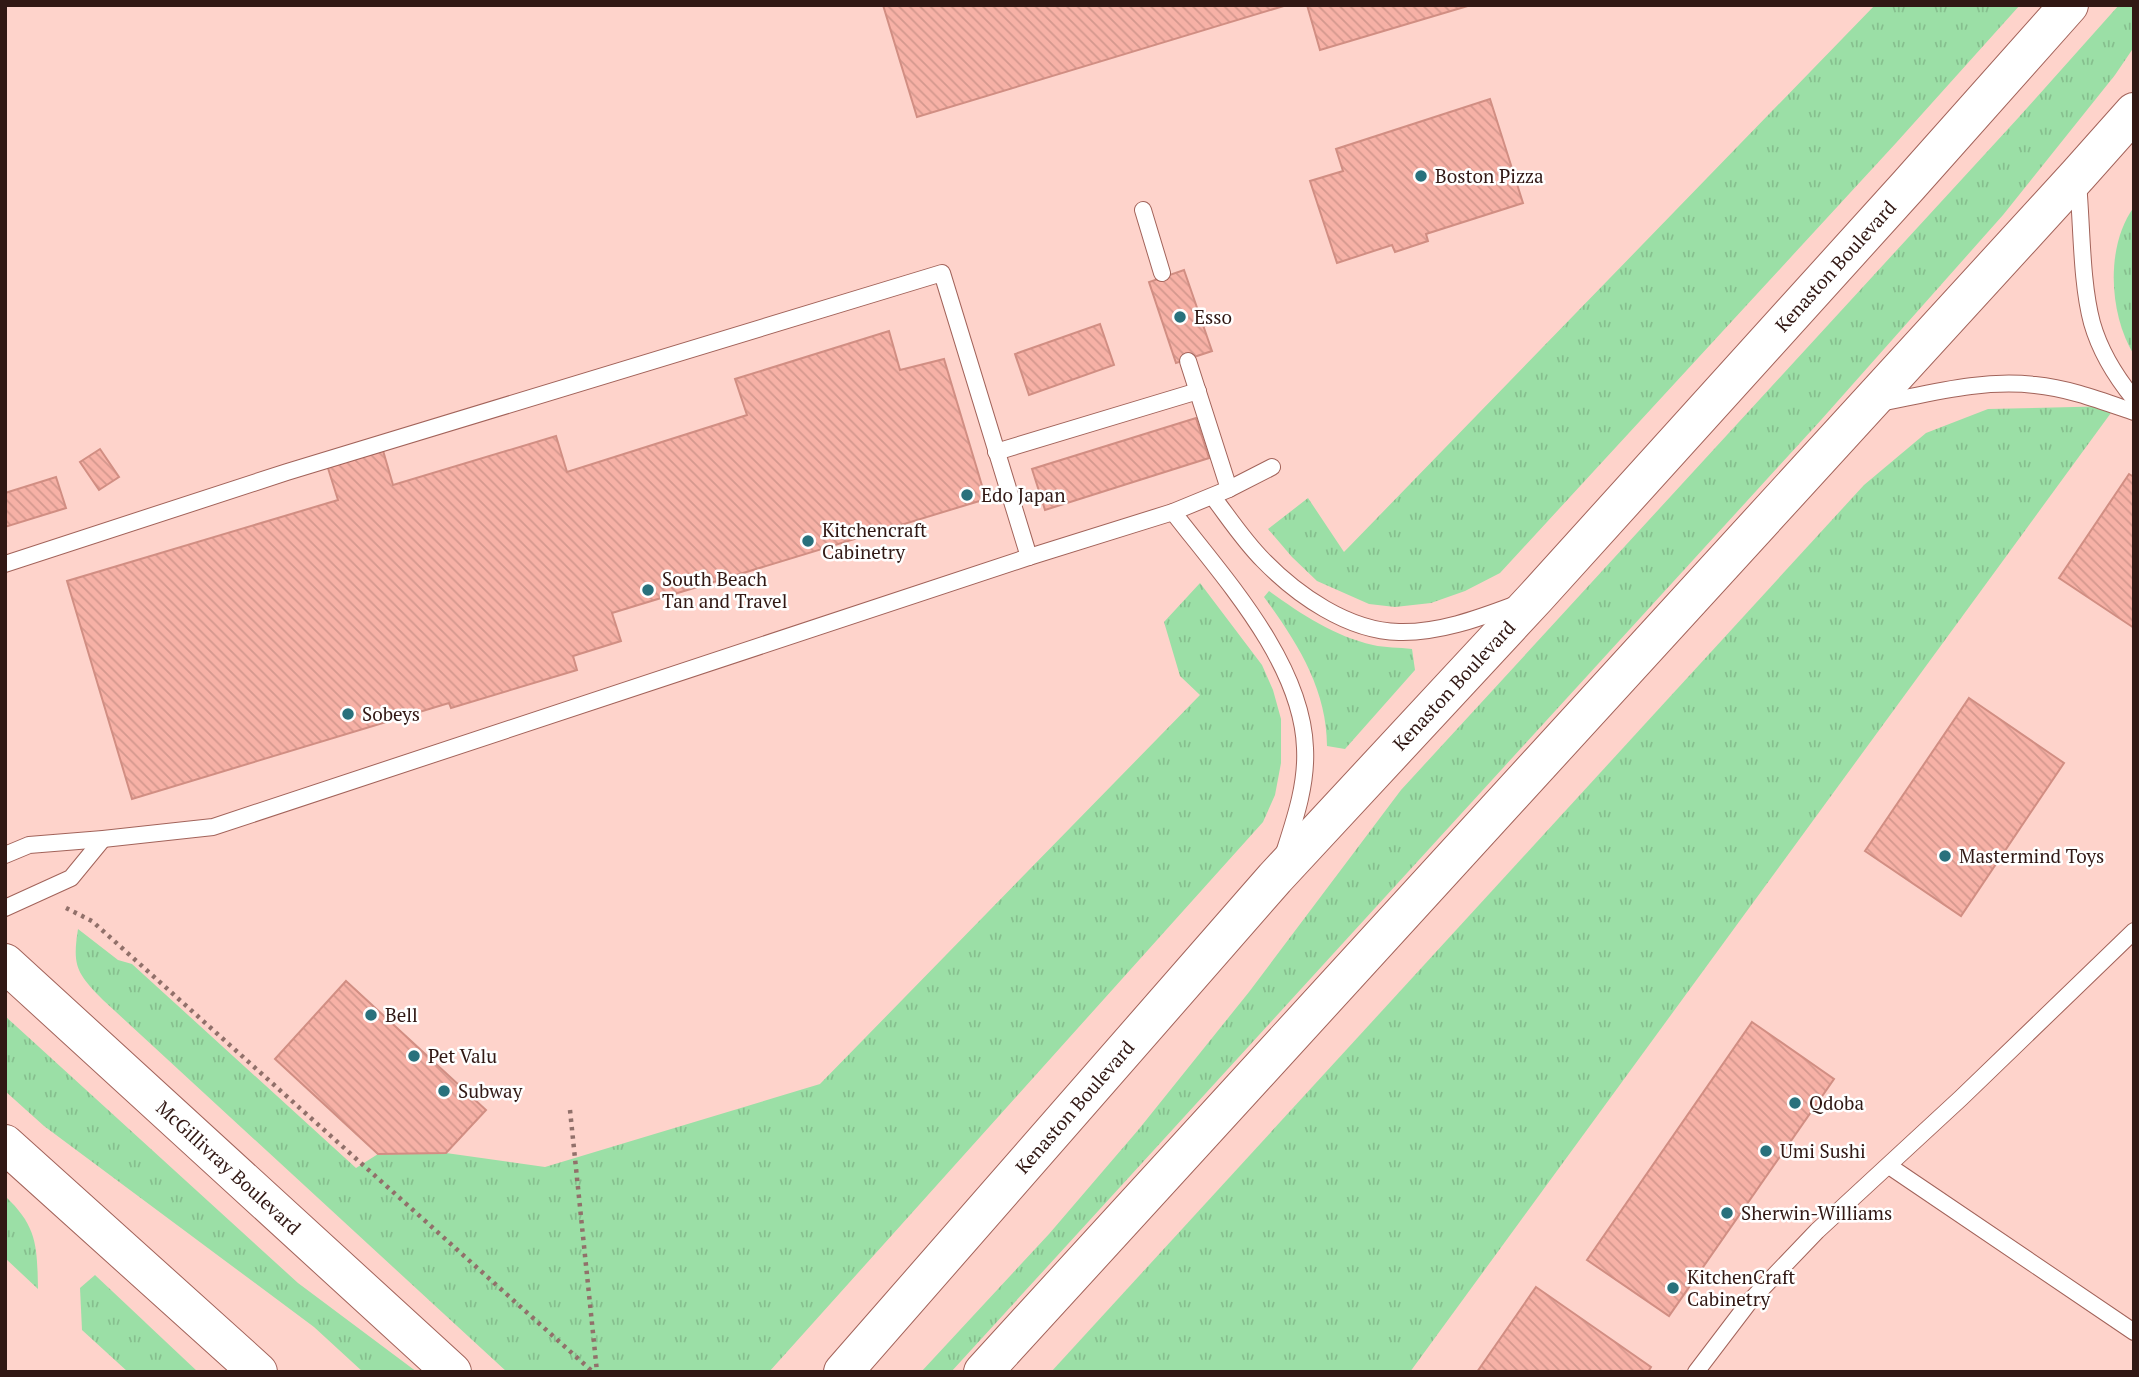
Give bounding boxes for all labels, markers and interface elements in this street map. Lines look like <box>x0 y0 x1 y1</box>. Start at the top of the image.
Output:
place label: Boston Pizza <box>1435 163 1544 188</box>
marker: Boston Pizza <box>1413 168 1429 184</box>
street label: Kenaston Boulevard <box>1769 195 1901 337</box>
place label: Esso <box>1194 304 1232 329</box>
marker: Esso <box>1172 309 1188 325</box>
place label: Edo Japan <box>981 482 1065 507</box>
marker: Edo Japan <box>959 487 975 503</box>
place label: Kitchencraft Cabinetry <box>822 517 927 564</box>
marker: Kitchencraft Cabinetry <box>800 533 816 549</box>
place label: South Beach Tan and Travel <box>662 566 787 613</box>
marker: South Beach Tan and Travel <box>640 582 656 598</box>
street label: Kenaston Boulevard <box>1387 614 1520 755</box>
place label: Sobeys <box>362 701 420 726</box>
marker: Sobeys <box>340 706 356 722</box>
place label: Mastermind Toys <box>1959 843 2104 868</box>
marker: Mastermind Toys <box>1937 848 1953 864</box>
place label: Bell <box>385 1002 418 1027</box>
marker: Bell <box>363 1007 379 1023</box>
street label: Kenaston Boulevard <box>1009 1035 1140 1178</box>
place label: Pet Valu <box>428 1043 497 1068</box>
marker: Pet Valu <box>406 1048 422 1064</box>
place label: Subway <box>458 1078 523 1103</box>
marker: Subway <box>436 1083 452 1099</box>
place label: Qdoba <box>1809 1090 1864 1115</box>
street label: McGillivray Boulevard <box>151 1095 307 1240</box>
marker: Qdoba <box>1787 1095 1803 1111</box>
place label: Umi Sushi <box>1780 1138 1866 1163</box>
marker: Umi Sushi <box>1758 1143 1774 1159</box>
place label: Sherwin-Williams <box>1741 1200 1892 1225</box>
marker: Sherwin-Williams <box>1719 1205 1735 1221</box>
place label: KitchenCraft Cabinetry <box>1687 1264 1795 1311</box>
marker: KitchenCraft Cabinetry <box>1665 1280 1681 1296</box>

